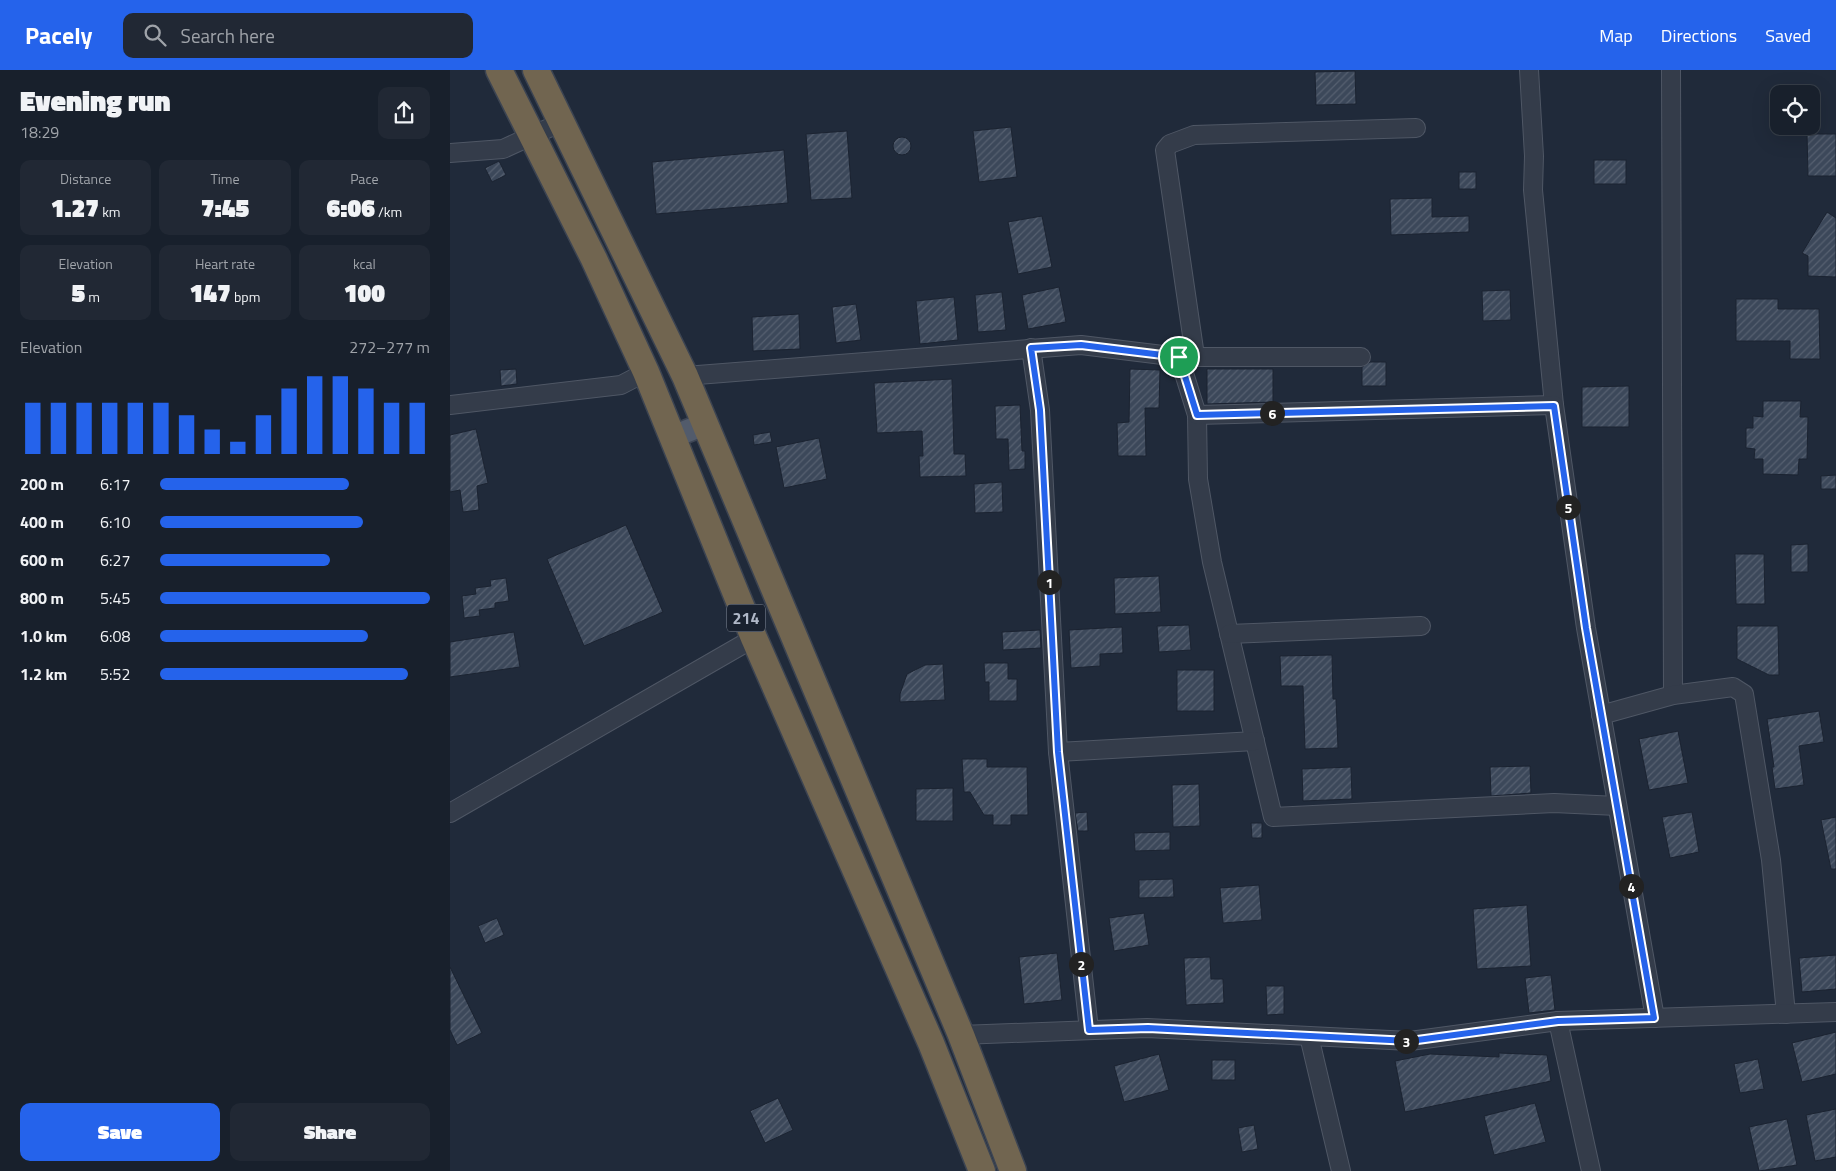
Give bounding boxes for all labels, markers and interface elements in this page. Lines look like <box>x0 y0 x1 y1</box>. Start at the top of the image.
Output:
search box <box>123 13 473 58</box>
text: Pacely <box>25 17 93 53</box>
icon: search <box>141 21 169 49</box>
text: Search here <box>181 21 275 50</box>
text: Map <box>1599 22 1633 49</box>
text: Directions <box>1661 22 1737 49</box>
text: Saved <box>1765 22 1811 49</box>
text: Evening run <box>20 79 171 122</box>
map controls <box>1770 85 1820 135</box>
button: locate <box>1770 85 1820 135</box>
button: share <box>378 87 430 139</box>
text: 18:29 <box>20 120 59 144</box>
text: Distance <box>60 168 111 189</box>
text: Time <box>210 168 240 189</box>
text: Pace <box>350 168 378 189</box>
text: 1.27 <box>51 189 99 227</box>
text: 7:45 <box>201 189 249 227</box>
text: 6:06 <box>326 189 375 227</box>
text: km <box>99 201 121 222</box>
text: /km <box>375 201 402 222</box>
text: Elevation <box>58 253 113 274</box>
text: Heart rate <box>195 253 255 274</box>
text: kcal <box>353 253 376 274</box>
text: 5 <box>71 274 85 312</box>
text: 147 <box>190 274 231 312</box>
text: 100 <box>344 274 385 312</box>
text: m <box>85 286 100 307</box>
text: bpm <box>231 286 260 307</box>
text: Elevation <box>20 335 82 359</box>
text: 272–277 m <box>349 335 430 359</box>
pin <box>1158 336 1200 378</box>
icon: arrive <box>1165 343 1193 371</box>
pin: 6 <box>1260 400 1284 426</box>
text: 6 <box>1269 403 1276 424</box>
text: 200 m <box>20 472 64 496</box>
text: 6:17 <box>100 472 130 496</box>
pin: 5 <box>1556 494 1580 520</box>
text: 5 <box>1565 497 1572 518</box>
text: 400 m <box>20 510 64 534</box>
text: 6:10 <box>100 510 130 534</box>
text: 600 m <box>20 548 64 572</box>
text: 6:27 <box>100 548 130 572</box>
pin: 1 <box>1036 570 1062 594</box>
text: 1 <box>1046 572 1053 593</box>
text: 800 m <box>20 586 64 610</box>
text: 5:45 <box>100 586 130 610</box>
road number: 214 <box>727 604 765 632</box>
text: 1.0 km <box>20 624 67 648</box>
text: 6:08 <box>100 624 130 648</box>
text: 1.2 km <box>20 662 67 686</box>
text: 5:52 <box>100 662 130 686</box>
pin: 4 <box>1618 874 1644 898</box>
text: 4 <box>1628 876 1635 897</box>
pin: 2 <box>1068 952 1094 976</box>
text: 2 <box>1078 954 1085 975</box>
pin: 3 <box>1394 1028 1418 1054</box>
text: 3 <box>1403 1031 1410 1052</box>
button: Save <box>20 1103 220 1161</box>
button: Share <box>230 1103 430 1161</box>

